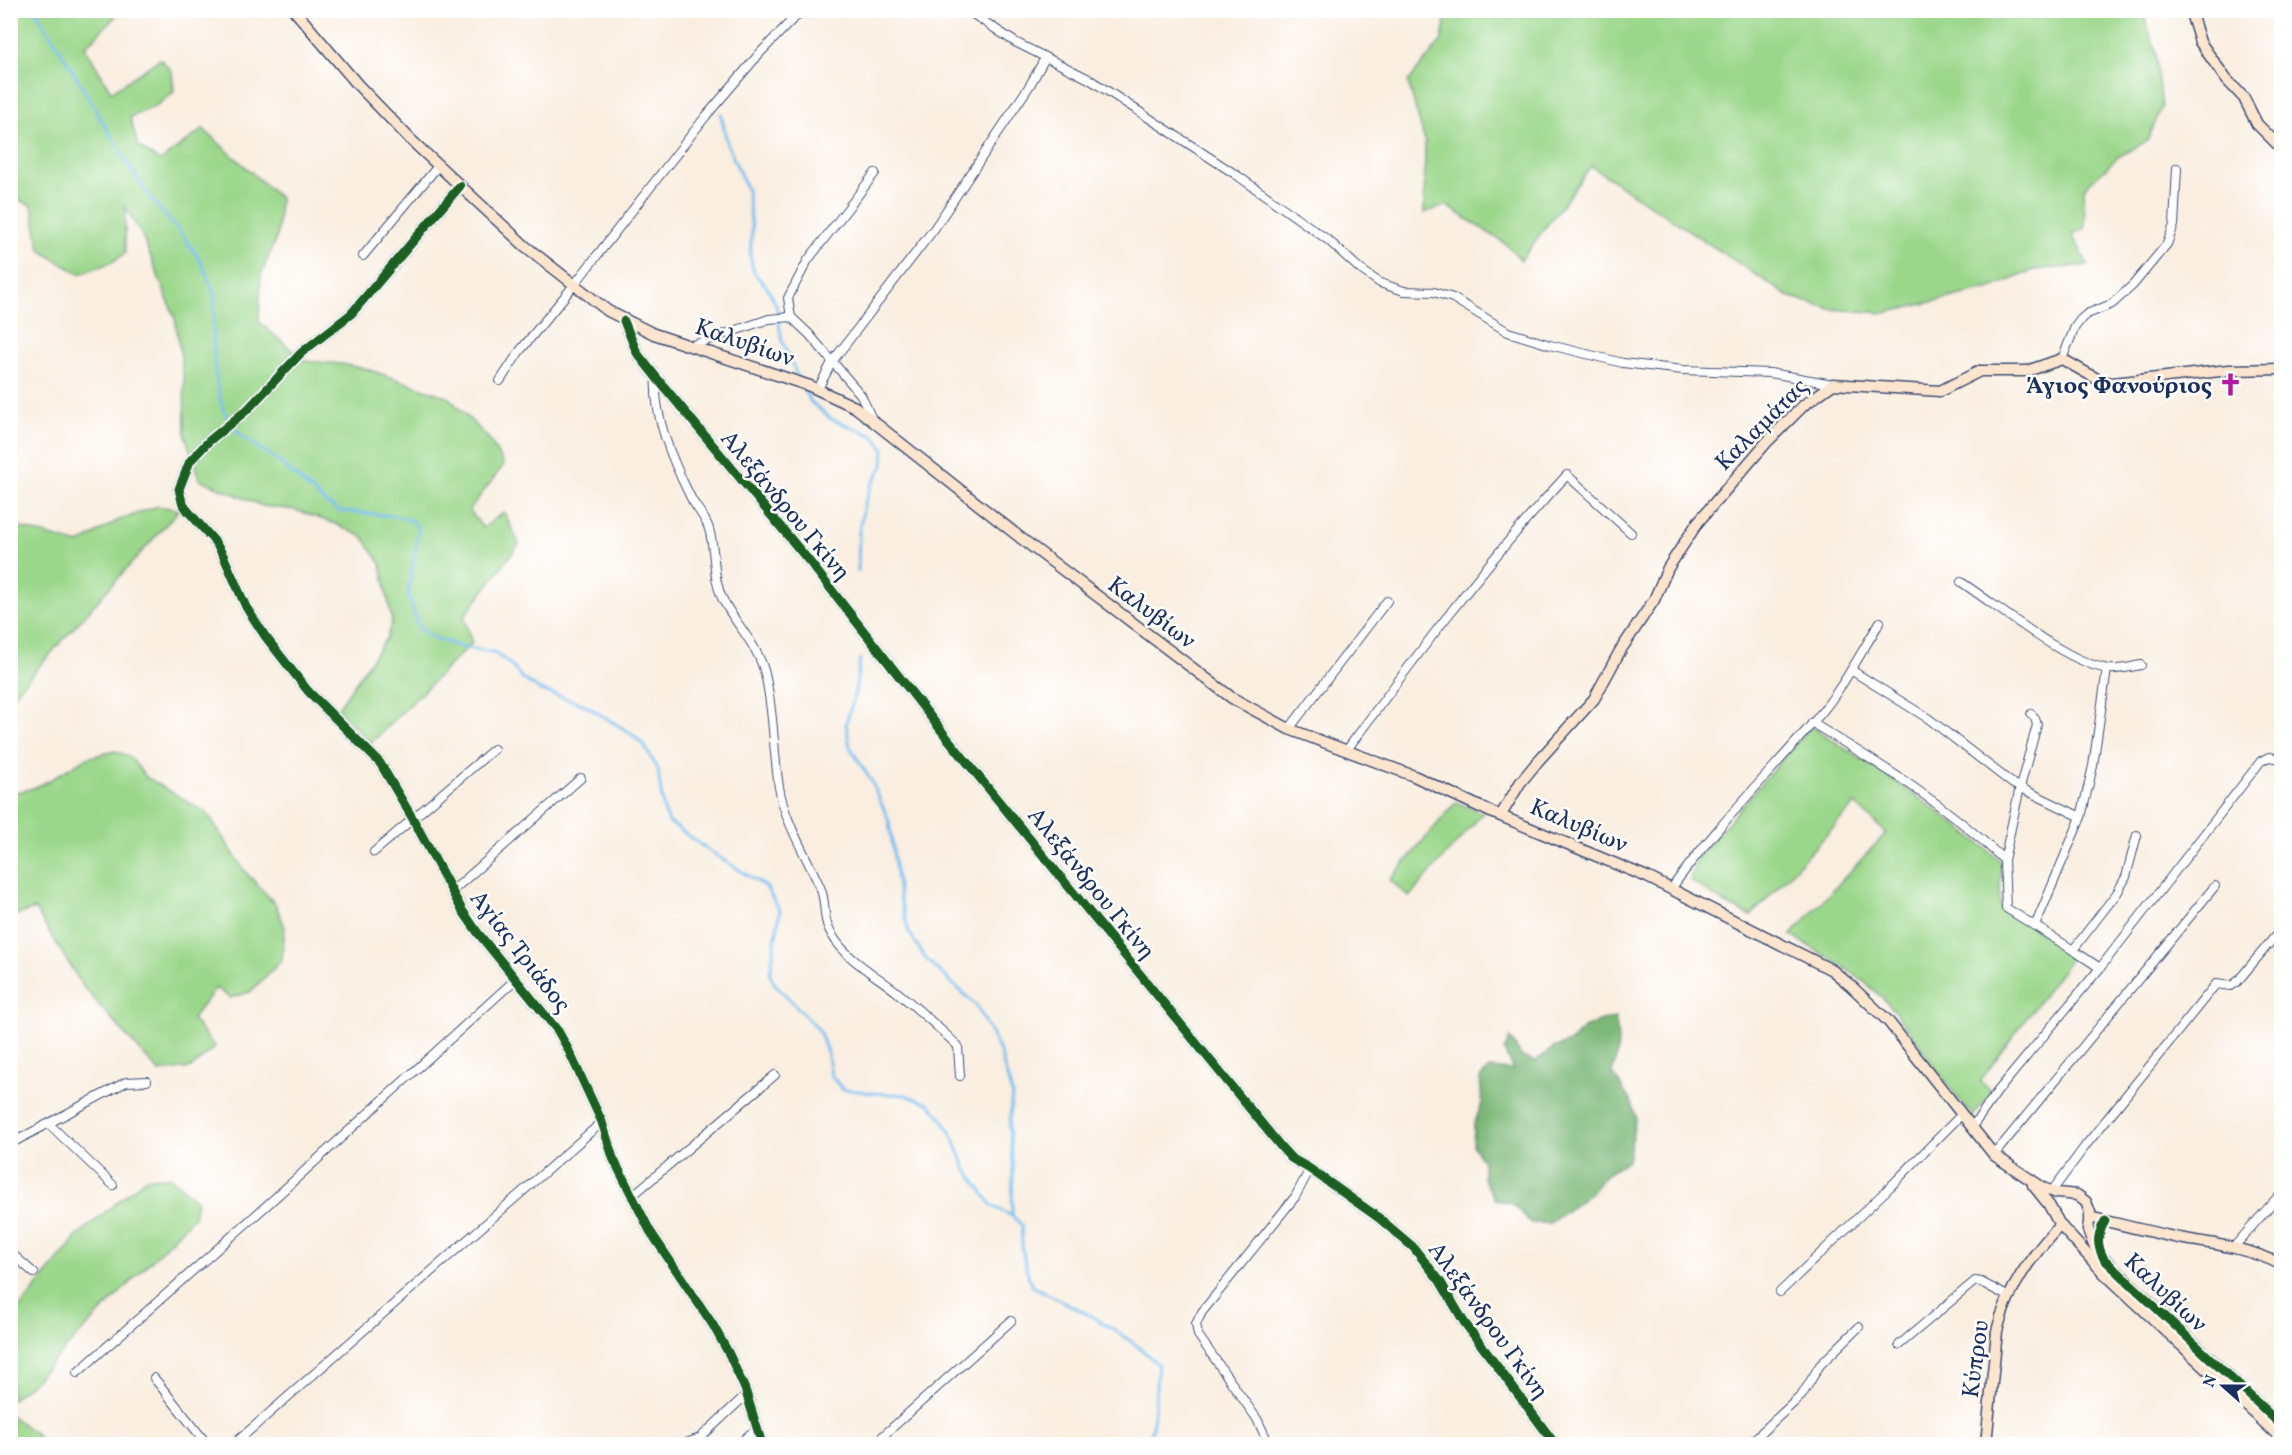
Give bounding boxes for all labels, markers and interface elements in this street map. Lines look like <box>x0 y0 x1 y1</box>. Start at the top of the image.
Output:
street label: Καλυβίων <box>690 311 799 377</box>
place label: Άγιος Φανούριος <box>2026 370 2212 404</box>
street label: Καλαμάτας <box>1708 371 1817 480</box>
church icon: Άγιος Φανούριος <box>2217 372 2243 398</box>
street label: Αλεξάνδρου Γκίνη <box>711 424 858 589</box>
street label: Καλυβίων <box>1100 569 1202 658</box>
street label: Καλυβίων <box>1524 791 1633 863</box>
street label: Αλεξάνδρου Γκίνη <box>1018 801 1163 968</box>
street label: Αγίας Τριάδος <box>461 884 578 1021</box>
street label: Αλεξάνδρου Γκίνη <box>1419 1235 1556 1407</box>
street label: Καλυβίων <box>2115 1246 2214 1341</box>
street label: Κύπρου <box>1955 1318 1999 1400</box>
north arrow <box>2193 1356 2253 1416</box>
text: N <box>2199 1372 2223 1391</box>

